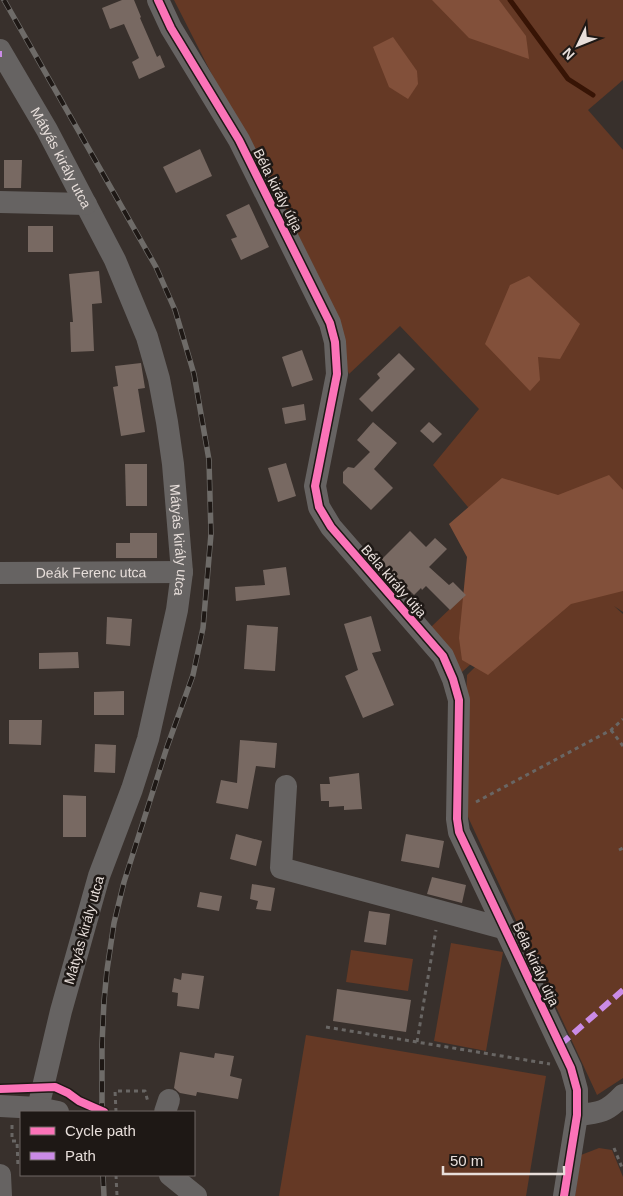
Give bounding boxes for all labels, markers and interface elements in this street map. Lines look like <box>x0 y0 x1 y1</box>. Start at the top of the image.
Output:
north arrow <box>553 20 603 70</box>
text: N <box>559 45 578 63</box>
street label: Mátyás király utca <box>28 105 95 211</box>
street label: Béla király útja <box>250 146 306 234</box>
street label: Mátyás király utca <box>167 483 190 597</box>
street label: Béla király útja <box>358 541 430 621</box>
street label: Deák Ferenc utca <box>36 564 147 581</box>
street label: Mátyás király utca <box>61 874 107 986</box>
street label: Béla király útja <box>510 919 563 1009</box>
legend <box>20 1111 195 1176</box>
text: Cycle path <box>65 1122 136 1139</box>
scale bar <box>443 1144 564 1176</box>
text: Path <box>65 1147 96 1164</box>
text: 50 m <box>450 1152 483 1169</box>

